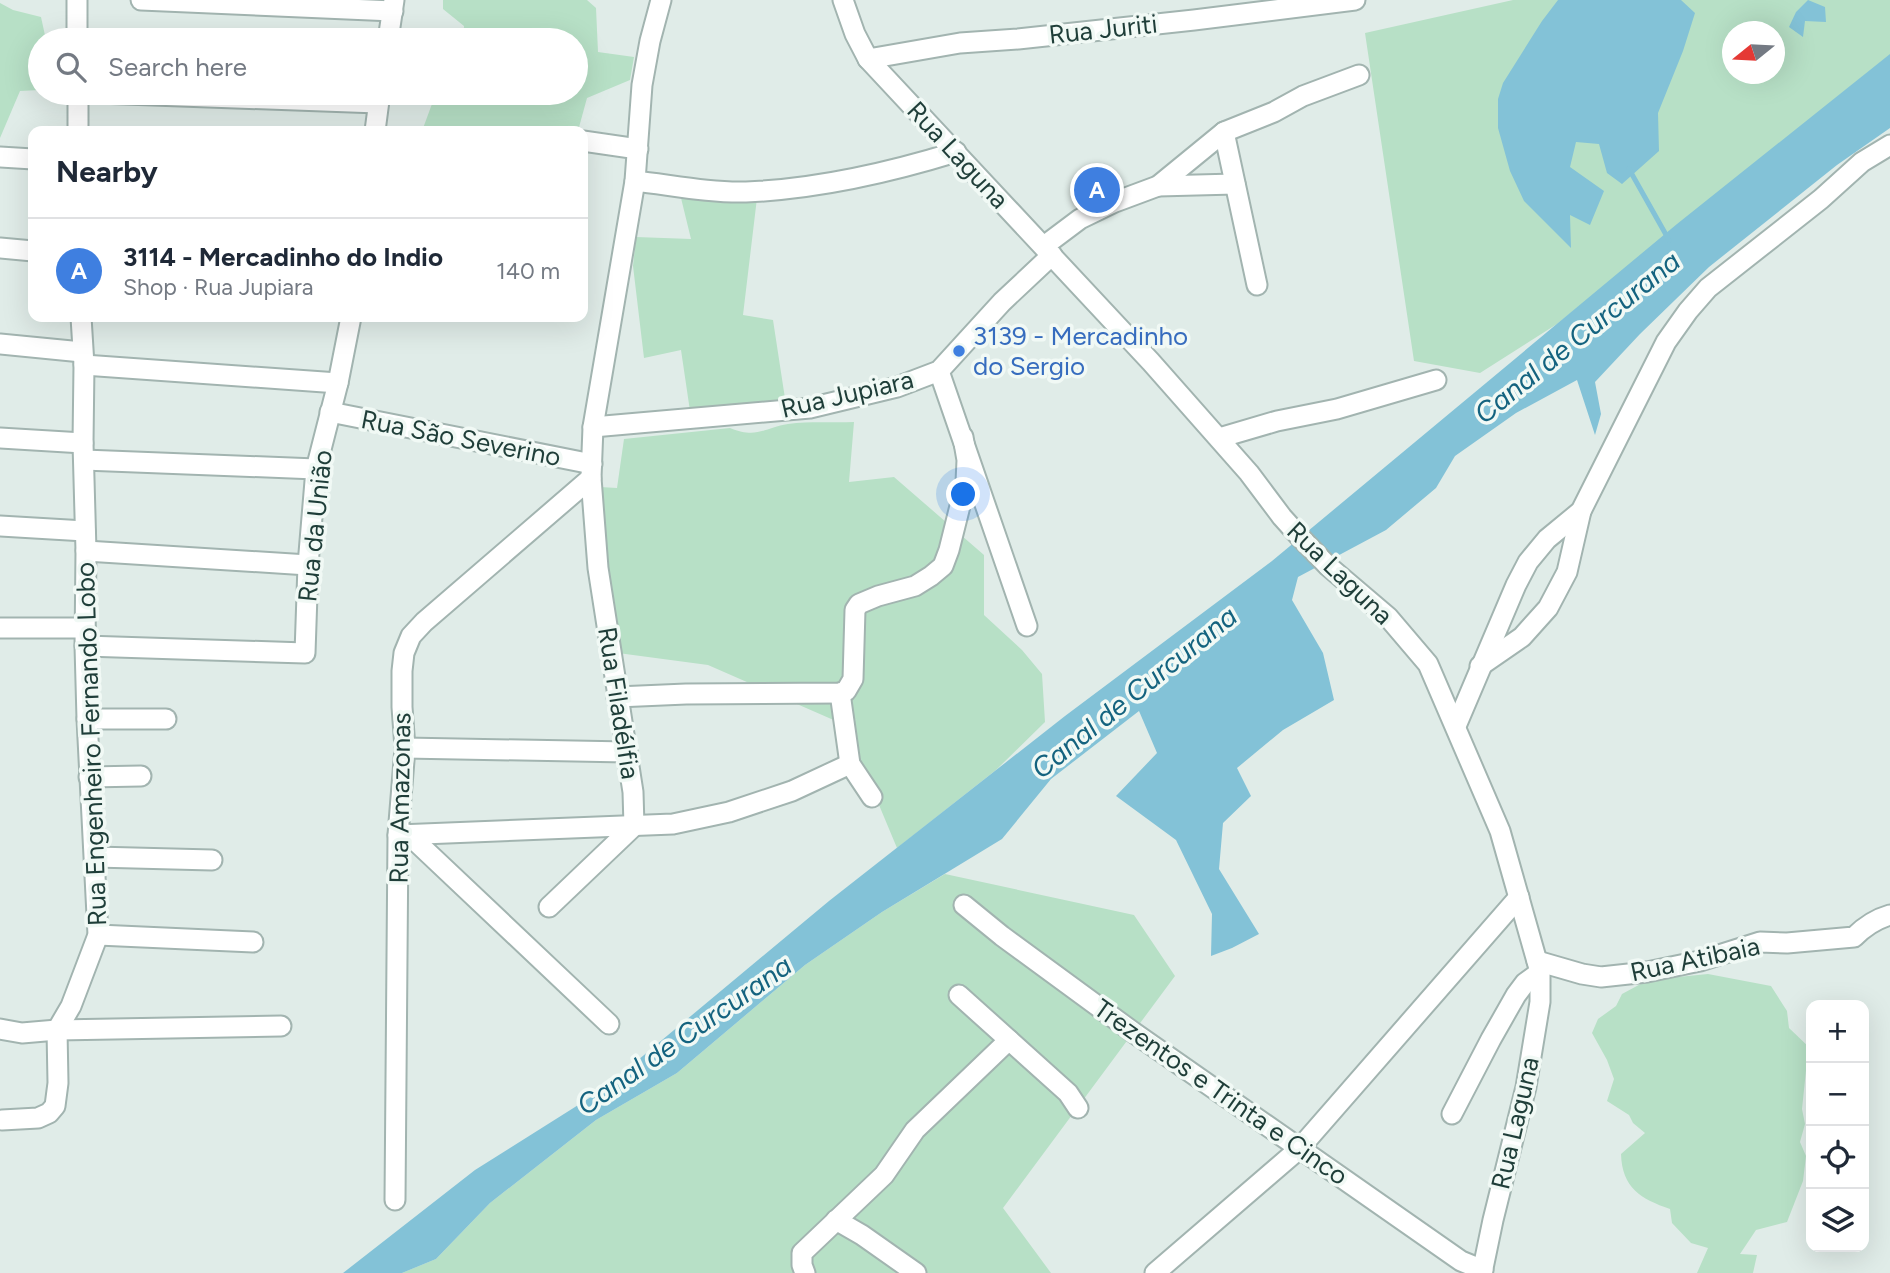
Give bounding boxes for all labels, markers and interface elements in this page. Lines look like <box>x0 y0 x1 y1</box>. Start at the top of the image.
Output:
street label: Rua Juriti <box>1047 7 1159 51</box>
north arrow <box>1722 21 1785 84</box>
search box <box>28 28 588 105</box>
icon: search <box>52 48 90 86</box>
text: Search here <box>108 51 247 83</box>
street label: Rua Laguna <box>900 95 1016 215</box>
text: Nearby <box>56 153 158 190</box>
pin: A <box>1074 164 1120 216</box>
text: 3114 - Mercadinho do Indio <box>123 241 443 273</box>
water label: Canal de Curcurana <box>1467 244 1687 430</box>
text: A <box>71 257 87 285</box>
text: 140 m <box>496 257 560 285</box>
text: Shop · Rua Jupiara <box>123 273 314 301</box>
place label: 3139 - Mercadinho do Sergio <box>973 320 1188 382</box>
marker: 3139 - Mercadinho do Sergio <box>951 343 967 359</box>
street label: Rua Jupiara <box>778 363 916 425</box>
street label: Rua São Severino <box>358 403 564 473</box>
street label: Rua da União <box>291 448 339 604</box>
your location <box>946 477 980 511</box>
street label: Rua Laguna <box>1280 515 1400 631</box>
street label: Rua Engenheiro Fernando Lobo <box>69 561 113 927</box>
water label: Canal de Curcurana <box>1024 599 1244 785</box>
street label: Rua Filadélfia <box>591 625 647 781</box>
street label: Rua Amazonas <box>383 712 417 884</box>
street label: Rua Atibaia <box>1627 930 1763 988</box>
water label: Canal de Curcurana <box>570 948 798 1122</box>
street label: Trezentos e Trinta e Cinco <box>1088 992 1354 1192</box>
map controls <box>1806 1000 1869 1252</box>
button: + <box>1806 1000 1869 1063</box>
street label: Rua Laguna <box>1484 1054 1546 1192</box>
button: − <box>1806 1063 1869 1126</box>
button: locate <box>1806 1126 1869 1189</box>
button: layers <box>1806 1189 1869 1252</box>

